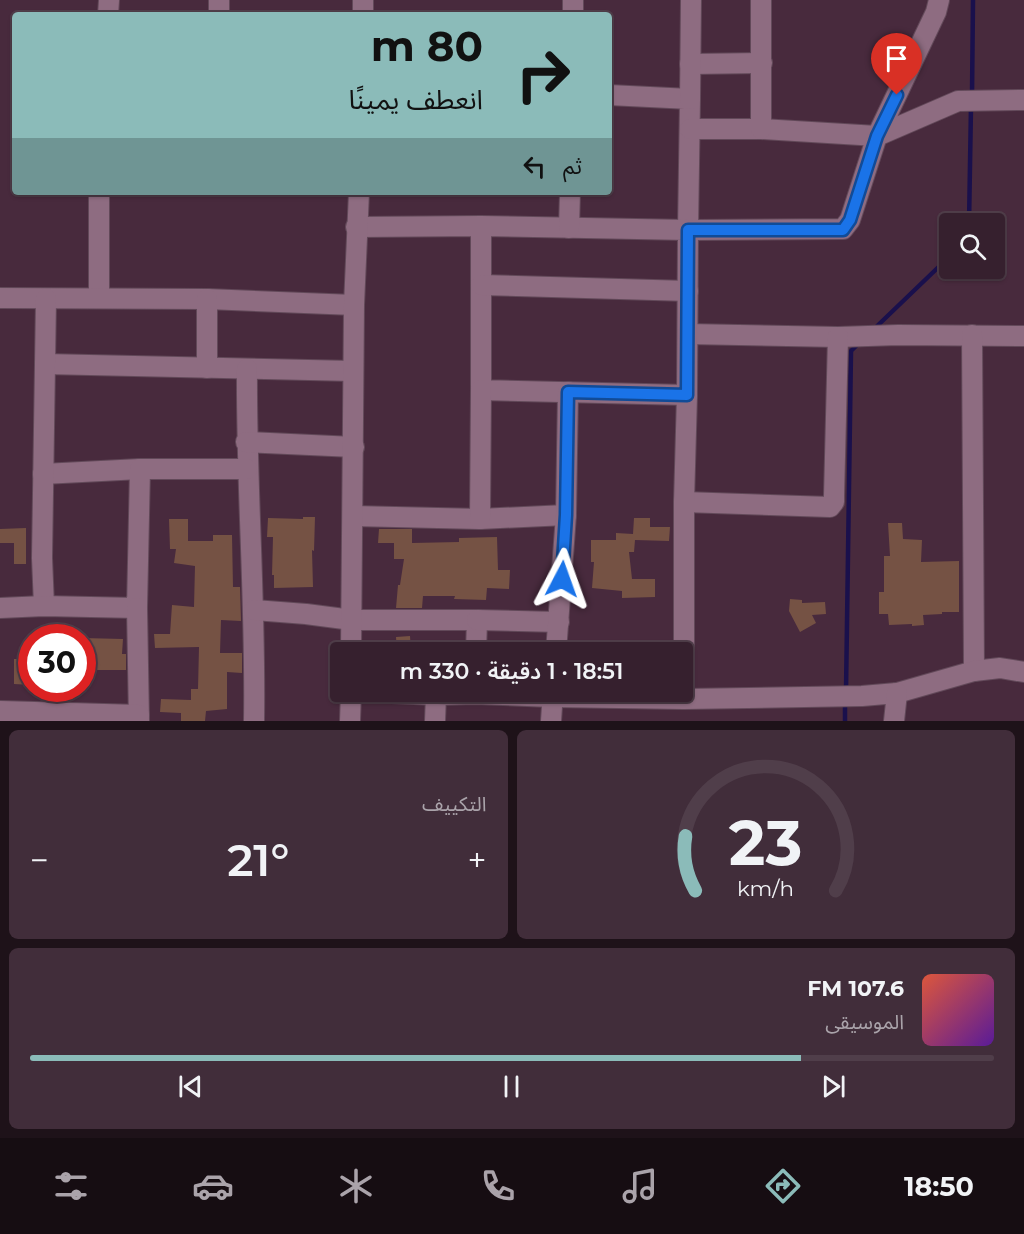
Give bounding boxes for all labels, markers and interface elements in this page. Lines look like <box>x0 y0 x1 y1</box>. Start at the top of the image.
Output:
text: 80 m <box>371 20 483 72</box>
pin <box>871 33 922 95</box>
icon: right <box>504 36 582 114</box>
icon: arrive <box>880 42 913 75</box>
text: انعطف يمينًا <box>348 83 483 116</box>
icon: left <box>518 150 551 183</box>
text: ثم <box>563 153 582 180</box>
map controls <box>939 213 1005 279</box>
button: search <box>939 213 1005 279</box>
position arrow <box>530 547 594 611</box>
speed limit sign: 30 <box>18 624 96 702</box>
text: 18:51 · 1 دقيقة · 330 m <box>400 658 623 685</box>
text: التكييف <box>422 792 487 816</box>
text: 23 <box>729 805 803 881</box>
text: 21° <box>227 832 289 887</box>
text: − <box>30 840 49 880</box>
text: + <box>468 840 486 880</box>
text: km/h <box>737 876 794 902</box>
text: 107.6 FM <box>807 975 904 1002</box>
text: الموسيقى <box>825 1010 904 1034</box>
icon: previous <box>174 1070 207 1103</box>
icon: pause <box>495 1070 528 1103</box>
icon: next <box>817 1070 850 1103</box>
icon: filters <box>50 1165 92 1207</box>
icon: car <box>192 1165 234 1207</box>
icon: climate <box>335 1165 377 1207</box>
icon: phone <box>477 1165 519 1207</box>
icon: music <box>619 1165 661 1207</box>
icon: directions <box>762 1165 804 1207</box>
text: 18:50 <box>904 1170 974 1203</box>

